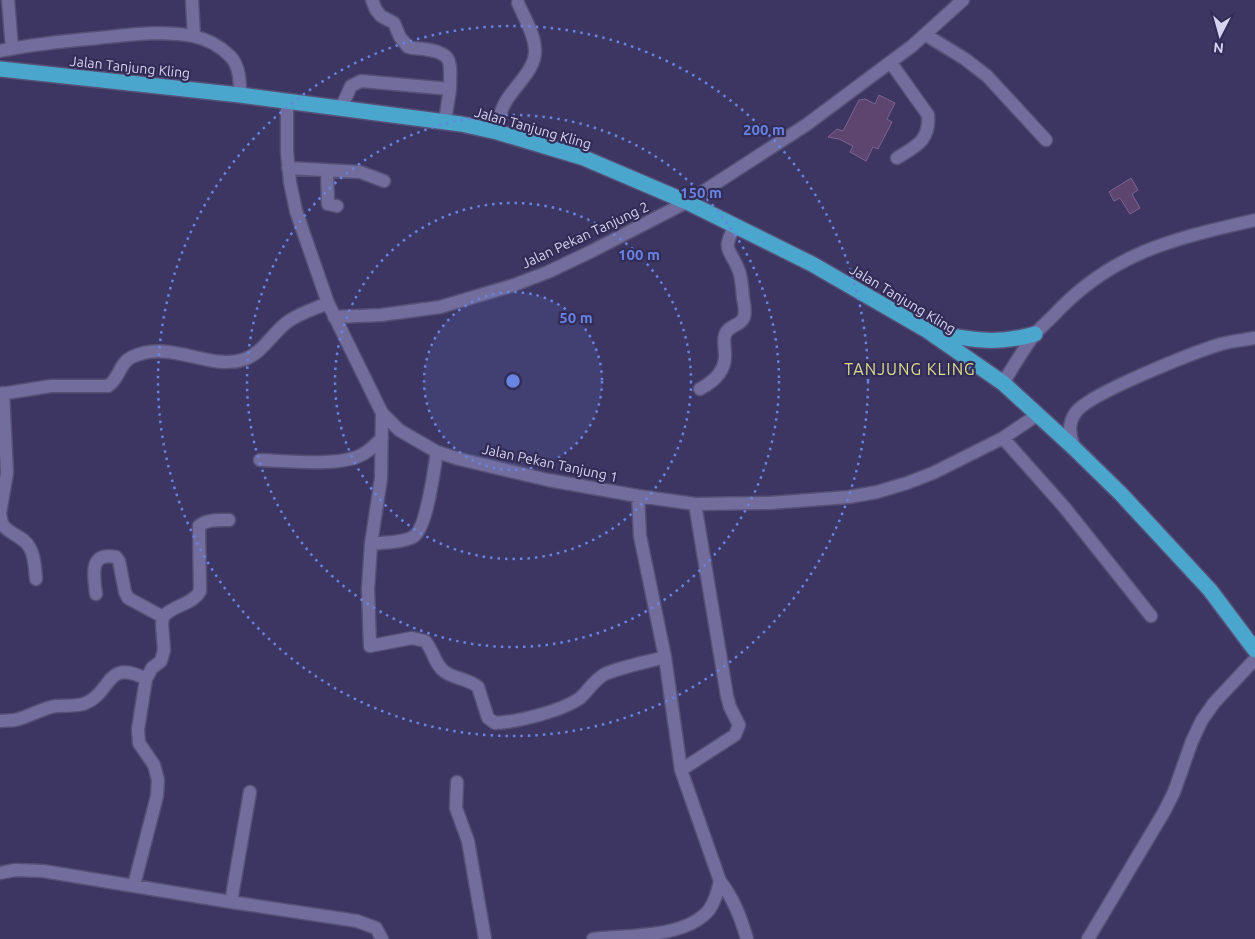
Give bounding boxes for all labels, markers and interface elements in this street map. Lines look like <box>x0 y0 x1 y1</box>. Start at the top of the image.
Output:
north arrow <box>1195 10 1245 60</box>
text: N <box>1213 39 1225 56</box>
street label: Jalan Tanjung Kling <box>69 53 191 81</box>
street label: Jalan Tanjung Kling <box>473 104 593 152</box>
text: 200 m <box>743 121 785 138</box>
text: 150 m <box>680 184 722 201</box>
street label: Jalan Pekan Tanjung 2 <box>519 198 651 272</box>
text: 100 m <box>618 246 660 263</box>
street label: Jalan Tanjung Kling <box>847 261 959 337</box>
text: 50 m <box>559 309 593 326</box>
district label: TANJUNG KLING <box>844 360 976 378</box>
centre of rings <box>504 372 522 390</box>
street label: Jalan Pekan Tanjung 1 <box>481 441 619 485</box>

